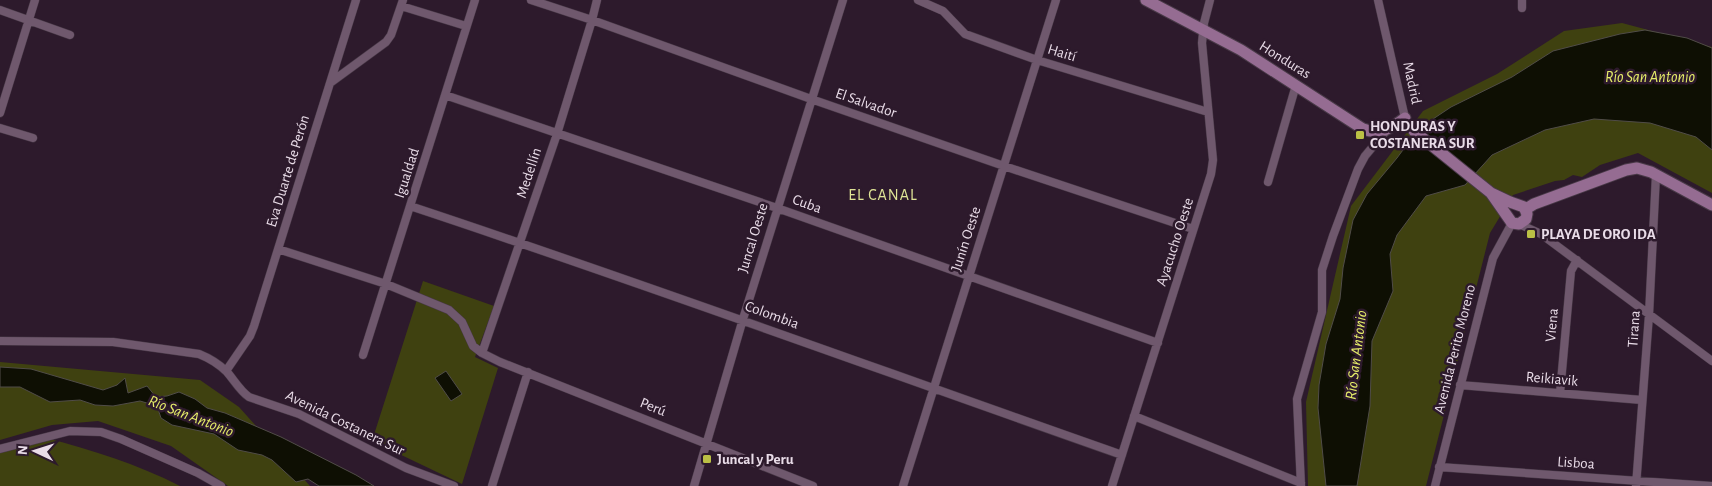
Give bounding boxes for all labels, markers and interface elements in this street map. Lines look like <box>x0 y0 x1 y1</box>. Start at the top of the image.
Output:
street label: Honduras <box>1257 38 1313 82</box>
street label: Haití <box>1046 42 1078 65</box>
street label: Madrid <box>1400 61 1424 106</box>
water label: Río San Antonio <box>1605 69 1695 85</box>
street label: El Salvador <box>833 86 899 121</box>
street label: Eva Duarte de Perón <box>264 113 312 229</box>
place label: HONDURAS Y COSTANERA SUR <box>1370 119 1475 151</box>
marker: HONDURAS Y COSTANERA SUR <box>1354 129 1366 141</box>
street label: Igualdad <box>392 146 422 200</box>
street label: Medellín <box>514 146 544 200</box>
district label: EL CANAL <box>848 187 918 203</box>
street label: Cuba <box>790 192 824 216</box>
street label: Ayacucho Oeste <box>1154 196 1196 288</box>
street label: Juncal Oeste <box>735 201 771 275</box>
street label: Junín Oeste <box>949 205 984 273</box>
place label: PLAYA DE ORO IDA <box>1541 227 1656 242</box>
marker: PLAYA DE ORO IDA <box>1525 228 1537 240</box>
street label: Avenida Perito Moreno <box>1432 283 1478 415</box>
street label: Colombia <box>743 298 801 332</box>
street label: Viena <box>1543 308 1561 342</box>
water label: Río San Antonio <box>1343 309 1369 401</box>
street label: Tirana <box>1625 310 1643 348</box>
street label: Reikiavik <box>1525 369 1579 389</box>
street label: Avenida Costanera Sur <box>283 388 407 458</box>
water label: Río San Antonio <box>146 392 236 440</box>
street label: Perú <box>638 395 668 419</box>
north arrow <box>10 426 60 476</box>
text: N <box>16 445 30 456</box>
place label: Juncal y Peru <box>717 452 794 467</box>
marker: Juncal y Peru <box>701 453 713 465</box>
street label: Lisboa <box>1557 454 1595 472</box>

